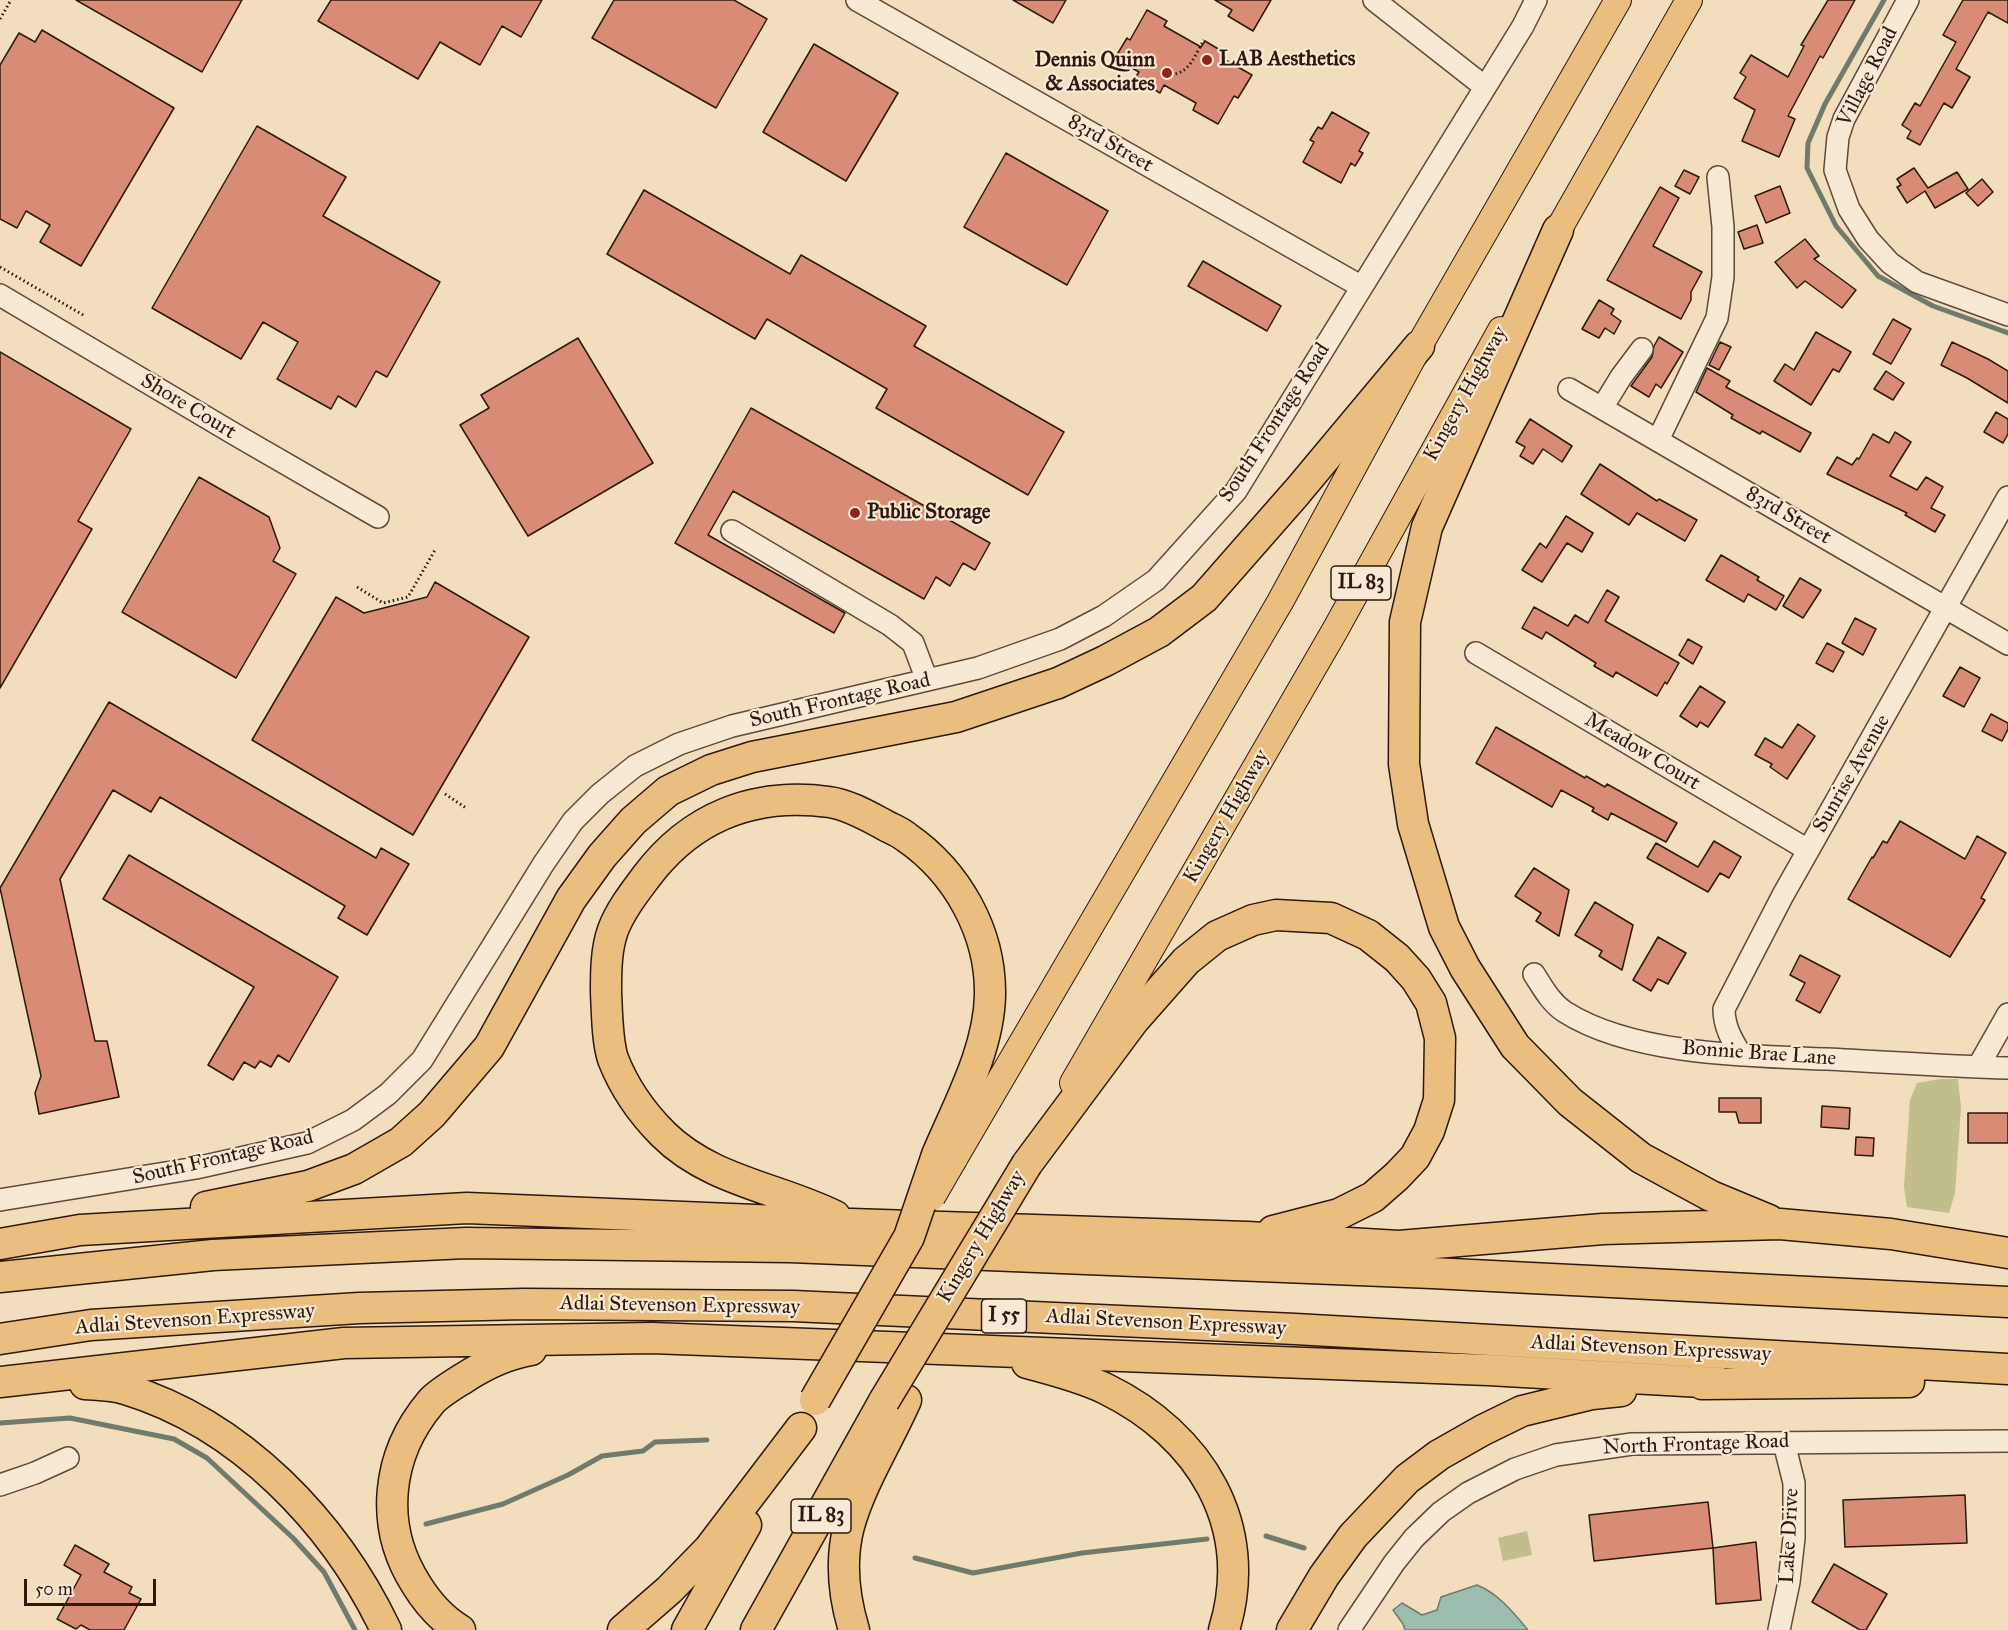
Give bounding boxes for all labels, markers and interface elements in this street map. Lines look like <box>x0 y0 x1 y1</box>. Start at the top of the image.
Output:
street label: Village Road <box>1832 23 1904 131</box>
place label: LAB Aesthetics <box>1219 47 1356 73</box>
place label: Dennis Quinn & Associates <box>1034 48 1155 98</box>
marker: LAB Aesthetics <box>1200 53 1214 67</box>
marker: Dennis Quinn & Associates <box>1160 66 1174 80</box>
street label: 83rd Street <box>1063 109 1157 179</box>
street label: Kingery Highway <box>1419 322 1513 466</box>
street label: South Frontage Road <box>1214 339 1336 507</box>
street label: Shore Court <box>136 369 240 445</box>
street label: 83rd Street <box>1741 481 1835 551</box>
place label: Public Storage <box>867 500 991 526</box>
marker: Public Storage <box>848 506 862 520</box>
road number: IL 83 <box>1331 566 1391 600</box>
street label: South Frontage Road <box>747 668 933 734</box>
street label: Meadow Court <box>1580 708 1704 796</box>
street label: Sunrise Avenue <box>1808 710 1896 838</box>
street label: Kingery Highway <box>1179 746 1275 888</box>
street label: Bonnie Brae Lane <box>1681 1036 1837 1072</box>
street label: South Frontage Road <box>130 1125 316 1191</box>
street label: Kingery Highway <box>933 1166 1031 1308</box>
street label: Adlai Stevenson Expressway <box>560 1291 800 1321</box>
street label: Adlai Stevenson Expressway <box>74 1299 316 1341</box>
road number: I 55 <box>982 1299 1026 1333</box>
street label: Adlai Stevenson Expressway <box>1045 1304 1287 1342</box>
street label: Adlai Stevenson Expressway <box>1530 1330 1772 1368</box>
street label: North Frontage Road <box>1602 1429 1790 1461</box>
street label: Lake Drive <box>1775 1488 1805 1584</box>
road number: IL 83 <box>791 1499 851 1533</box>
scale bar <box>27 1567 159 1605</box>
text: 50 m <box>35 1578 73 1600</box>

